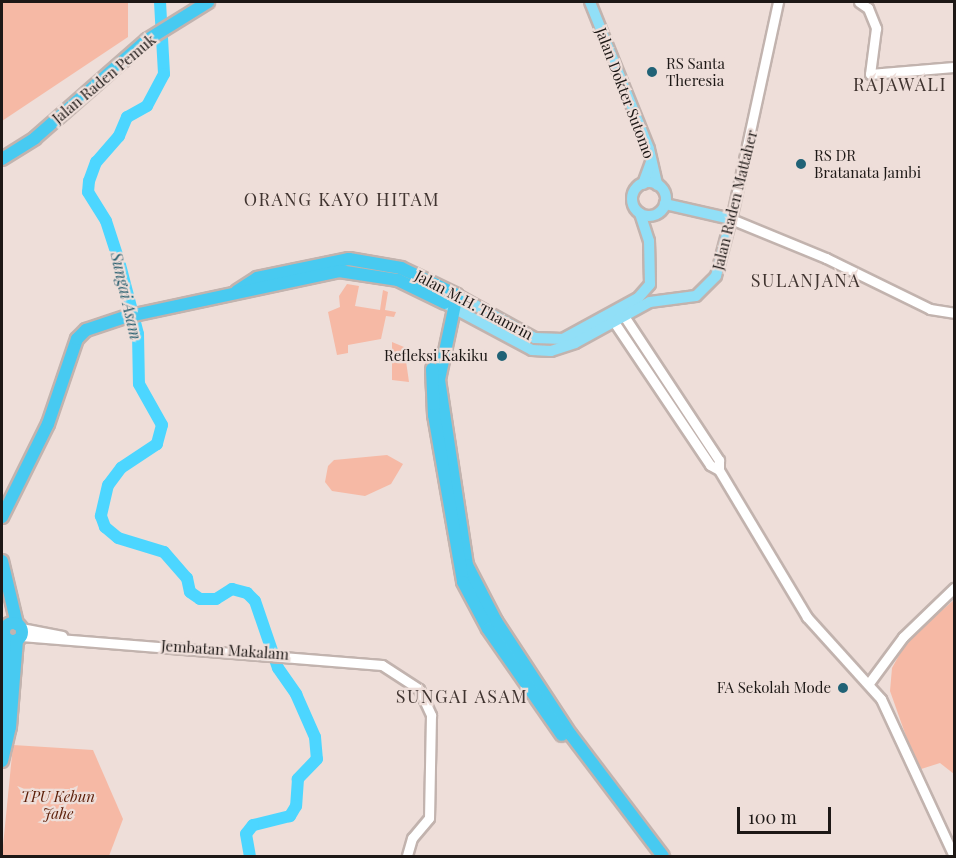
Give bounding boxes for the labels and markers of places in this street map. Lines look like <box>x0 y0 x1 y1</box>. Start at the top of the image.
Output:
place label: RS Santa Theresia <box>666 54 725 89</box>
marker: RS Santa Theresia <box>643 63 661 81</box>
place label: RS DR Bratanata Jambi <box>814 146 921 181</box>
marker: RS DR Bratanata Jambi <box>792 155 810 173</box>
place label: Refleksi Kakiku <box>384 347 488 365</box>
marker: Refleksi Kakiku <box>493 347 511 365</box>
place label: FA Sekolah Mode <box>717 679 831 697</box>
marker: FA Sekolah Mode <box>836 681 850 695</box>

